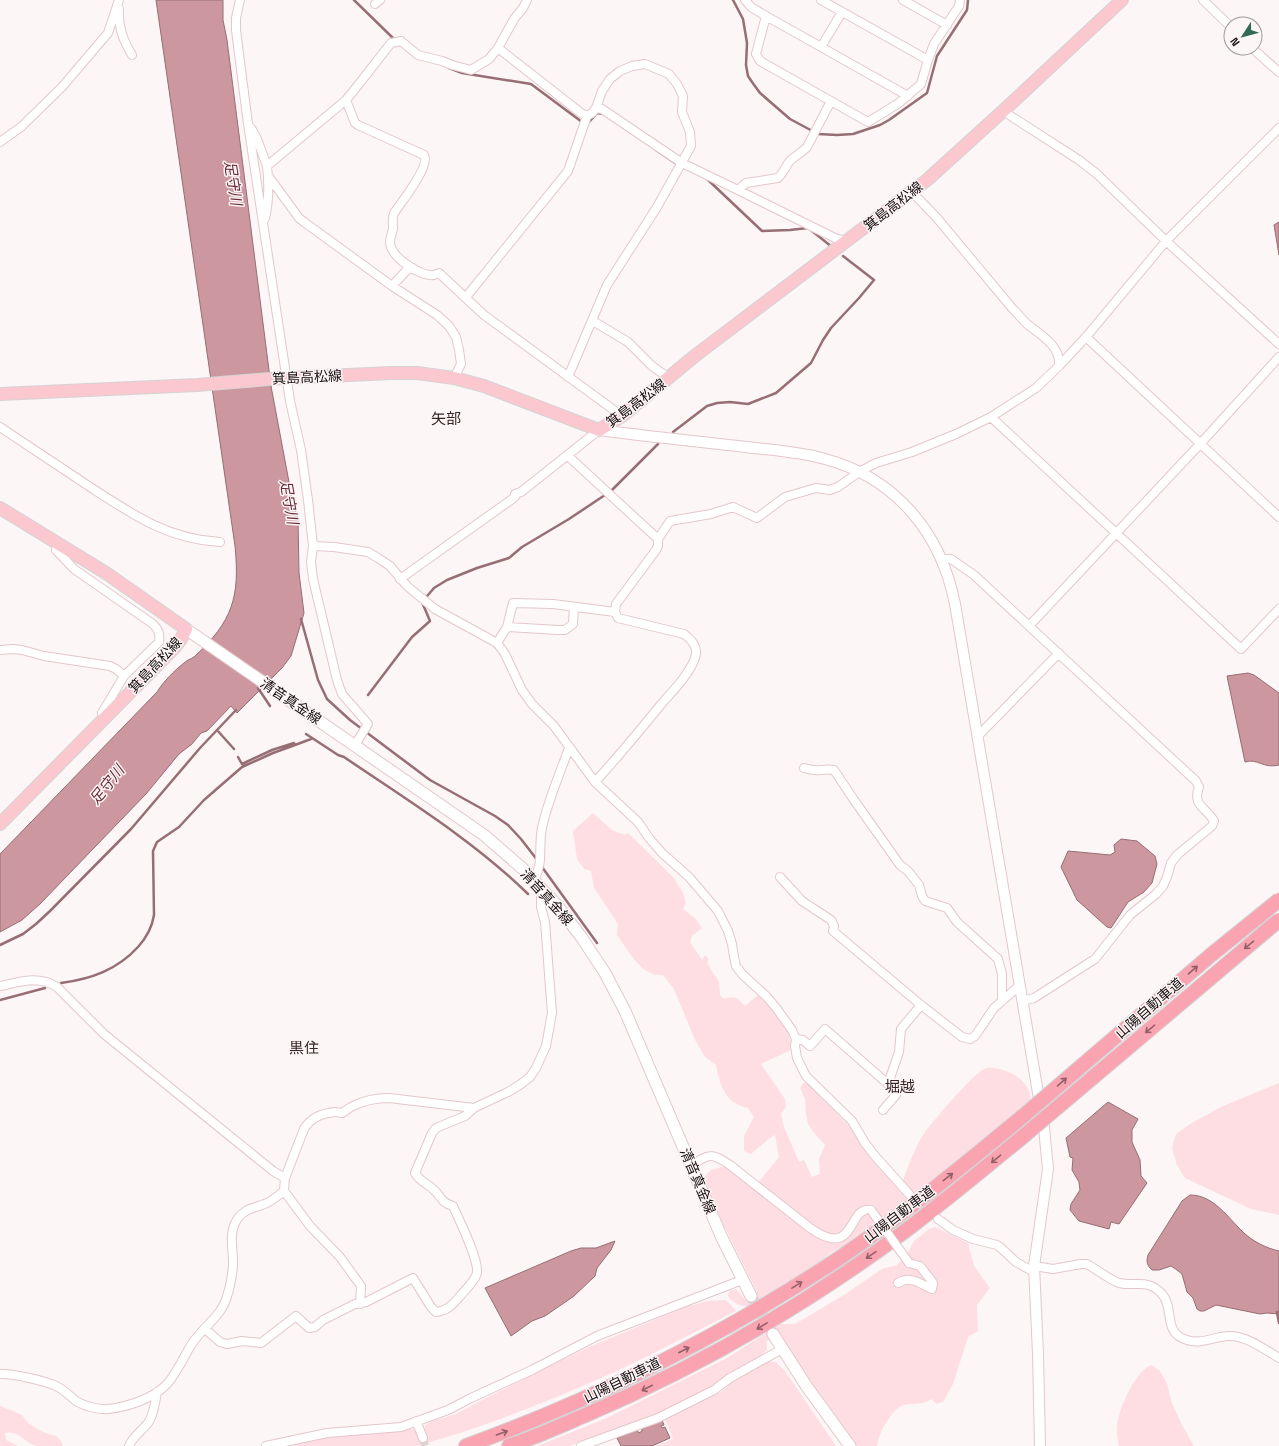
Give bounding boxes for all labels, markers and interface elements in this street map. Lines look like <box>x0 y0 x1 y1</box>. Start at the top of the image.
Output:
north arrow <box>1223 16 1263 56</box>
text: N <box>1227 35 1243 49</box>
water label: 足守川 <box>221 159 247 209</box>
street label: 箕島高松線 <box>860 177 926 235</box>
street label: 箕島高松線 <box>272 366 342 388</box>
street label: 箕島高松線 <box>603 375 669 431</box>
district label: 矢部 <box>431 409 461 428</box>
water label: 足守川 <box>276 478 303 528</box>
street label: 箕島高松線 <box>125 633 185 697</box>
street label: 清音真金線 <box>257 674 325 728</box>
water label: 足守川 <box>85 760 129 808</box>
street label: 清音真金線 <box>517 865 577 929</box>
one-way arrow <box>1244 941 1254 950</box>
one-way arrow <box>1187 966 1198 975</box>
street label: 山陽自動車道 <box>1111 974 1187 1042</box>
one-way arrow <box>1144 1024 1155 1033</box>
district label: 黒住 <box>289 1038 319 1057</box>
district label: 堀越 <box>885 1077 915 1096</box>
one-way arrow <box>1057 1078 1067 1087</box>
street label: 清音真金線 <box>676 1145 720 1217</box>
one-way arrow <box>990 1155 1001 1163</box>
one-way arrow <box>943 1173 954 1182</box>
street label: 山陽自動車道 <box>860 1182 938 1246</box>
one-way arrow <box>865 1251 876 1259</box>
one-way arrow <box>791 1281 803 1289</box>
one-way arrow <box>756 1322 768 1330</box>
one-way arrow <box>678 1345 690 1353</box>
street label: 山陽自動車道 <box>580 1353 664 1407</box>
one-way arrow <box>641 1384 653 1392</box>
one-way arrow <box>496 1428 508 1436</box>

